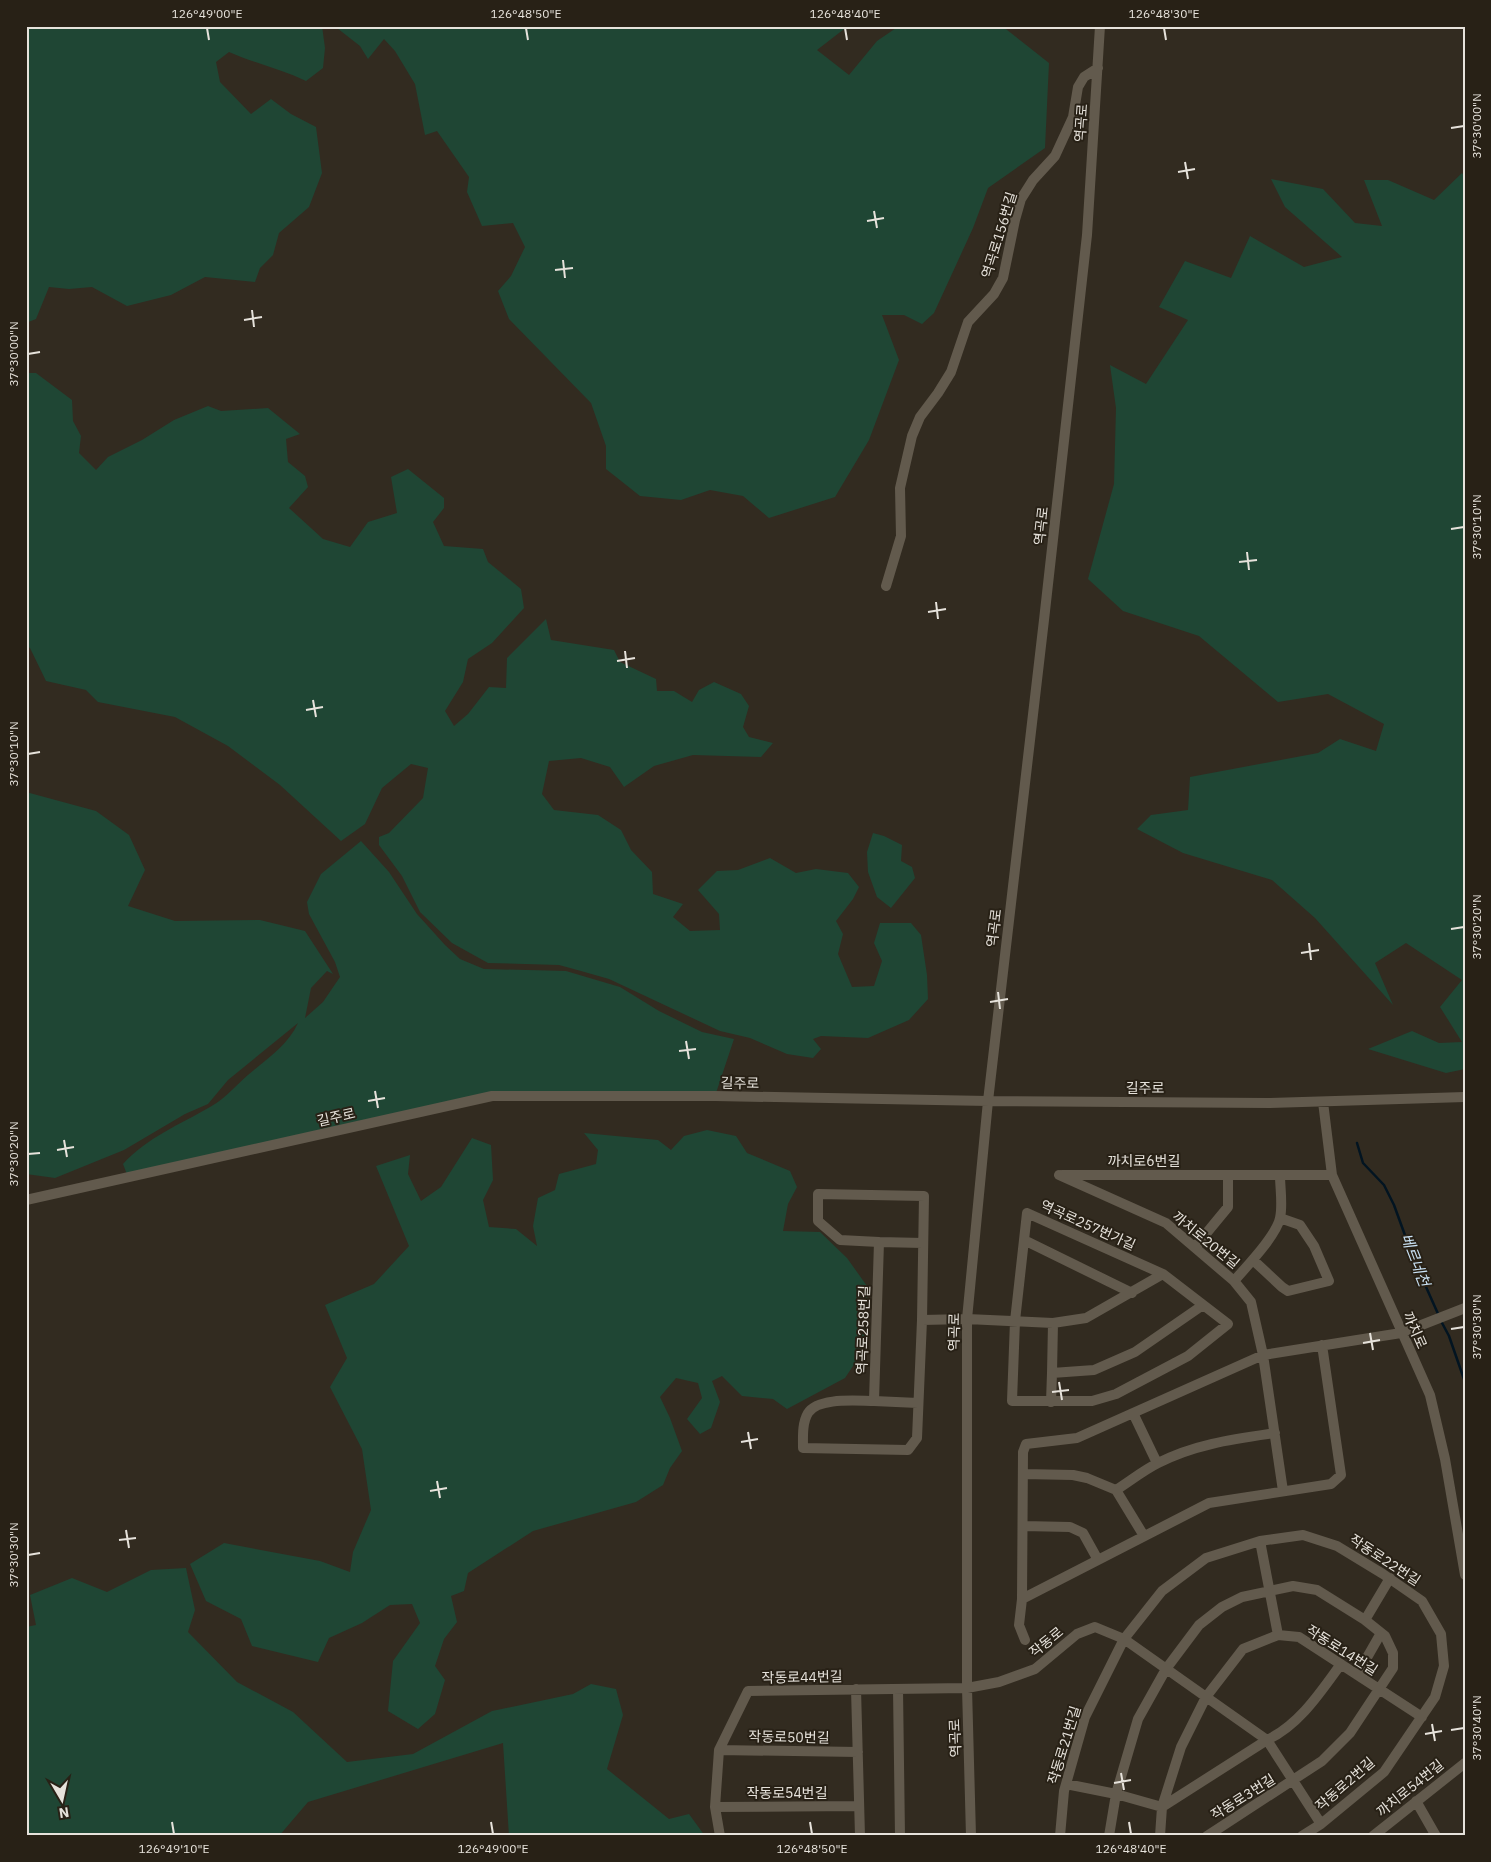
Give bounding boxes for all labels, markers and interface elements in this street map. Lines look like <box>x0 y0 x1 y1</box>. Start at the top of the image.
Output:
text: 126°49'00"E <box>172 6 242 21</box>
text: 126°48'50"E <box>491 6 561 21</box>
text: 126°48'40"E <box>810 6 880 21</box>
text: 126°48'30"E <box>1129 6 1199 21</box>
text: 37°30'00"N <box>1469 93 1484 159</box>
street label: 역곡로 <box>1071 103 1091 143</box>
street label: 역곡로156번길 <box>977 190 1021 280</box>
text: 37°30'00"N <box>6 321 21 387</box>
text: 37°30'10"N <box>1469 494 1484 560</box>
street label: 역곡로 <box>1030 506 1052 546</box>
text: 37°30'10"N <box>6 721 21 787</box>
text: 37°30'20"N <box>1469 894 1484 960</box>
street label: 역곡로 <box>983 908 1005 948</box>
street label: 길주로 <box>721 1074 760 1092</box>
street label: 길주로 <box>1126 1079 1164 1097</box>
street label: 길주로 <box>315 1104 357 1130</box>
text: 37°30'20"N <box>6 1121 21 1187</box>
street label: 까치로6번길 <box>1108 1152 1180 1170</box>
street label: 역곡로257번가길 <box>1038 1196 1138 1254</box>
street label: 까치로20번길 <box>1169 1207 1243 1273</box>
water label: 베르네천 <box>1397 1231 1435 1291</box>
street label: 역곡로258번길 <box>852 1285 874 1375</box>
text: 37°30'30"N <box>1469 1294 1484 1360</box>
street label: 까치로 <box>1399 1309 1431 1351</box>
street label: 역곡로 <box>945 1312 963 1351</box>
text: 37°30'30"N <box>6 1522 21 1588</box>
street label: 작동로22번길 <box>1346 1530 1424 1590</box>
street label: 작동로14번길 <box>1303 1621 1381 1679</box>
street label: 작동로 <box>1025 1623 1067 1661</box>
street label: 작동로44번길 <box>761 1667 843 1687</box>
text: 37°30'40"N <box>1469 1695 1484 1761</box>
street label: 작동로21번길 <box>1044 1704 1084 1786</box>
street label: 역곡로 <box>945 1718 965 1758</box>
street label: 작동로50번길 <box>748 1727 830 1747</box>
street label: 작동로2번길 <box>1312 1753 1378 1815</box>
street label: 까치로54번길 <box>1373 1755 1447 1821</box>
street label: 작동로3번길 <box>1207 1770 1279 1824</box>
north arrow <box>38 1774 88 1824</box>
street label: 작동로54번길 <box>746 1784 828 1802</box>
text: N <box>58 1803 70 1823</box>
text: 126°49'10"E <box>139 1841 209 1856</box>
text: 126°49'00"E <box>458 1841 528 1856</box>
text: 126°48'50"E <box>777 1841 847 1856</box>
text: 126°48'40"E <box>1096 1841 1166 1856</box>

